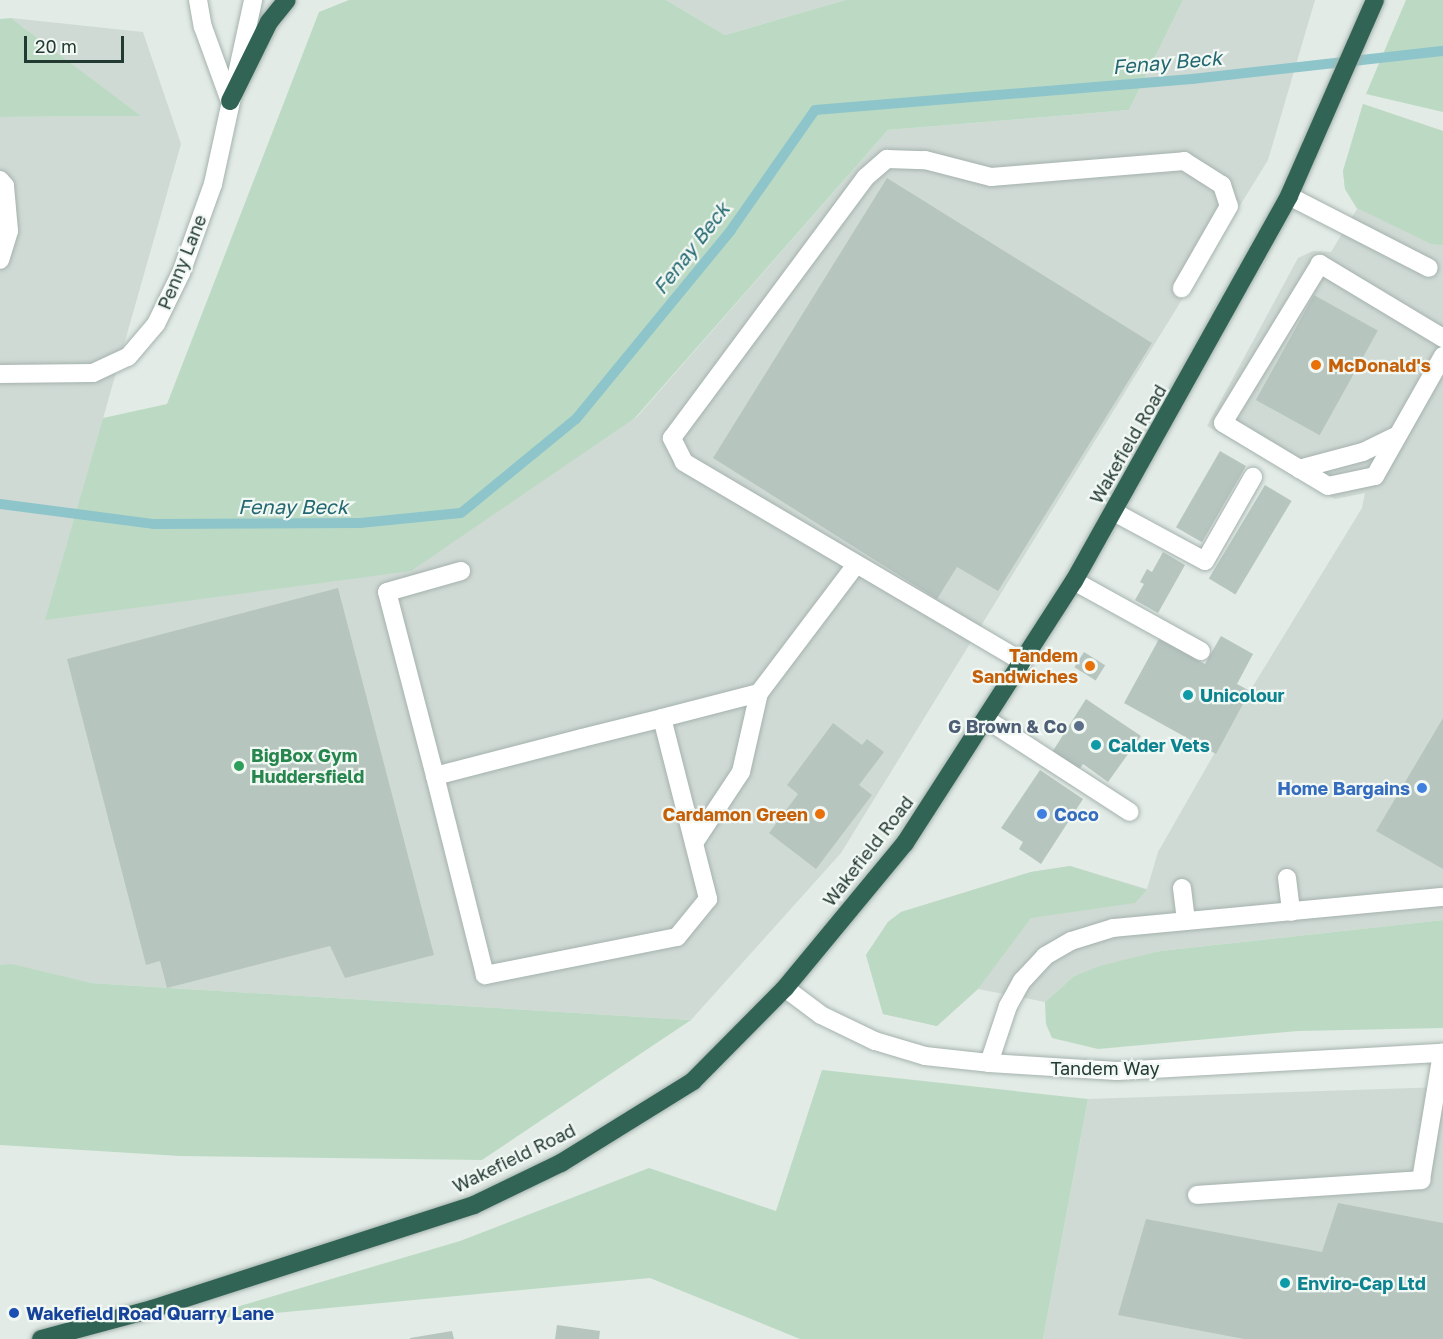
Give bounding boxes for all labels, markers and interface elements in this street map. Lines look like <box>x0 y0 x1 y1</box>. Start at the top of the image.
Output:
scale bar <box>27 24 128 62</box>
text: 20 m <box>35 35 77 57</box>
water label: Fenay Beck <box>1111 45 1223 79</box>
water label: Fenay Beck <box>648 197 734 299</box>
street label: Penny Lane <box>153 211 211 313</box>
place label: McDonald's <box>1328 354 1431 376</box>
marker: McDonald's <box>1309 358 1323 372</box>
street label: Wakefield Road <box>1085 381 1171 507</box>
water label: Fenay Beck <box>238 494 348 518</box>
place label: Tandem Sandwiches <box>972 645 1078 688</box>
marker: Tandem Sandwiches <box>1083 659 1097 673</box>
place label: Unicolour <box>1200 684 1285 706</box>
marker: Unicolour <box>1181 688 1195 702</box>
place label: G Brown & Co <box>948 715 1067 737</box>
marker: G Brown & Co <box>1072 719 1086 733</box>
place label: Calder Vets <box>1108 734 1210 756</box>
marker: Calder Vets <box>1089 738 1103 752</box>
place label: BigBox Gym Huddersfield <box>251 745 364 788</box>
marker: BigBox Gym Huddersfield <box>232 759 246 773</box>
place label: Home Bargains <box>1277 777 1410 799</box>
marker: Home Bargains <box>1415 781 1429 795</box>
street label: Wakefield Road <box>818 792 918 910</box>
place label: Cardamon Green <box>662 803 808 825</box>
place label: Coco <box>1054 803 1099 825</box>
marker: Cardamon Green <box>813 807 827 821</box>
marker: Coco <box>1035 807 1049 821</box>
street label: Tandem Way <box>1050 1057 1160 1079</box>
street label: Wakefield Road <box>449 1119 579 1197</box>
place label: Enviro-Cap Ltd <box>1297 1272 1426 1294</box>
marker: Enviro-Cap Ltd <box>1278 1276 1292 1290</box>
place label: Wakefield Road Quarry Lane <box>26 1302 274 1324</box>
marker: Wakefield Road Quarry Lane <box>7 1306 21 1320</box>

